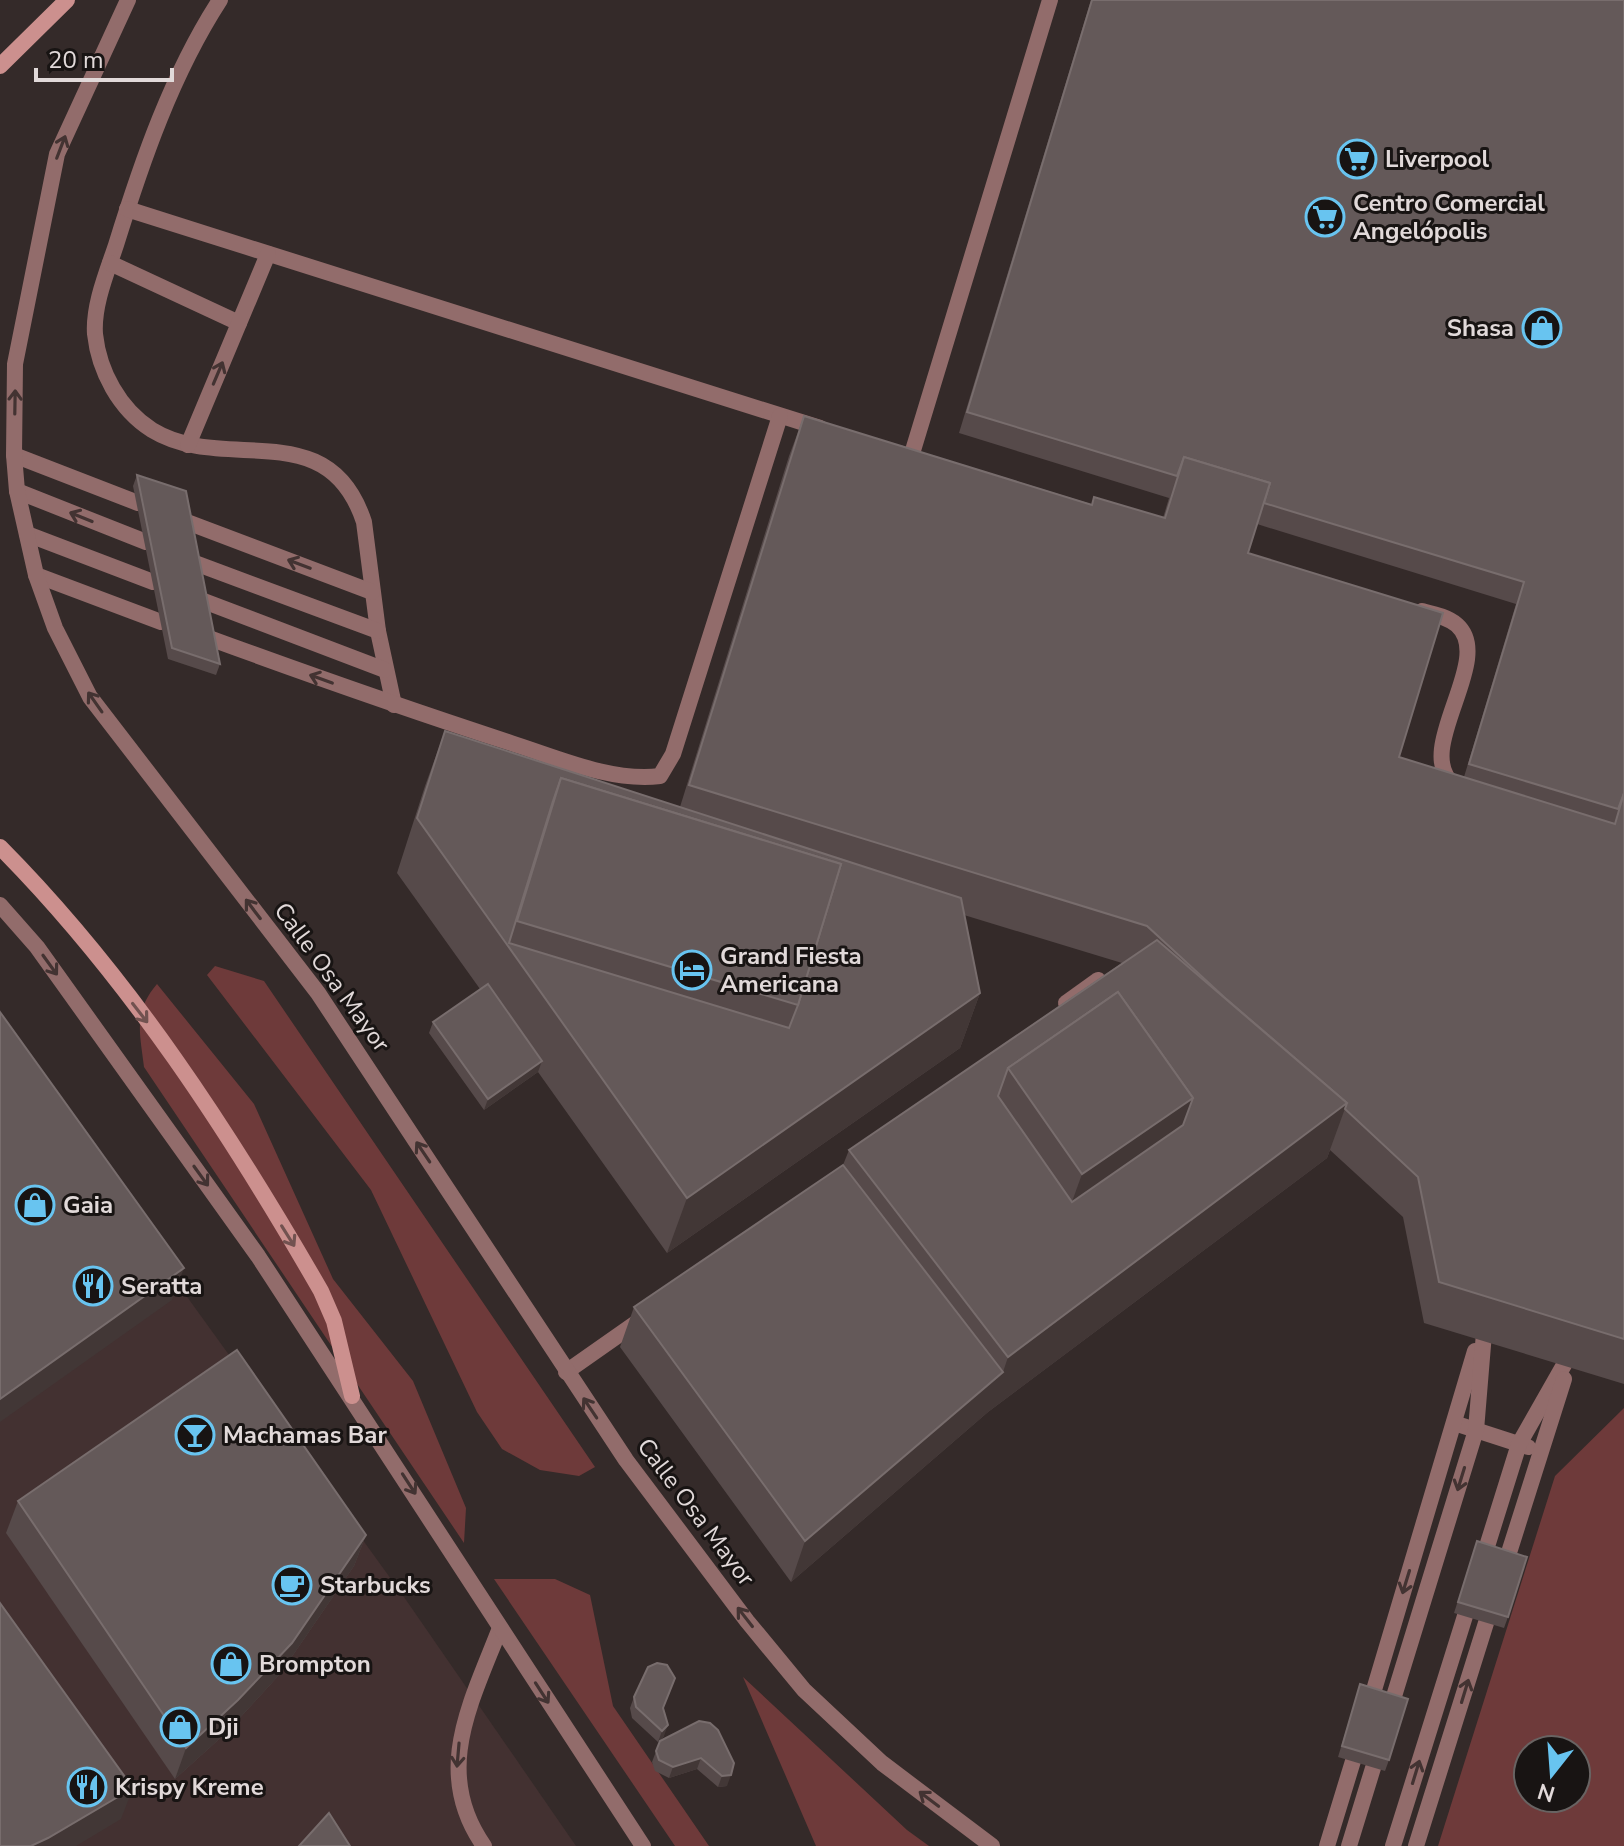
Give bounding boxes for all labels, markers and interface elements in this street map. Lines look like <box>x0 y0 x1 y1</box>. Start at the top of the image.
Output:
scale bar <box>36 32 172 82</box>
text: 20 m <box>48 44 104 76</box>
one-way arrow <box>55 135 69 160</box>
supermarket icon: Liverpool <box>1336 138 1378 180</box>
place label: Liverpool <box>1385 143 1489 175</box>
place label: Centro Comercial Angelópolis <box>1353 187 1545 247</box>
supermarket icon: Centro Comercial Angelópolis <box>1304 196 1346 238</box>
shop icon: Shasa <box>1521 307 1563 349</box>
place label: Shasa <box>1447 312 1514 344</box>
one-way arrow <box>211 361 226 386</box>
one-way arrow <box>7 389 22 416</box>
one-way arrow <box>69 508 94 523</box>
one-way arrow <box>287 556 312 570</box>
one-way arrow <box>308 670 333 685</box>
one-way arrow <box>87 692 103 714</box>
street label: Calle Osa Mayor <box>267 896 397 1059</box>
one-way arrow <box>245 899 262 920</box>
place label: Grand Fiesta Americana <box>720 940 862 1000</box>
hotel icon: Grand Fiesta Americana <box>671 949 713 991</box>
one-way arrow <box>42 953 58 975</box>
one-way arrow <box>132 1002 149 1023</box>
one-way arrow <box>415 1141 432 1163</box>
one-way arrow <box>192 1165 209 1186</box>
shop icon: Gaia <box>14 1184 56 1226</box>
place label: Gaia <box>63 1189 113 1221</box>
one-way arrow <box>281 1224 297 1247</box>
restaurant icon: Seratta <box>72 1265 114 1307</box>
place label: Seratta <box>121 1270 202 1302</box>
one-way arrow <box>582 1398 599 1420</box>
bar icon: Machamas Bar <box>174 1414 216 1456</box>
place label: Machamas Bar <box>223 1419 387 1451</box>
street label: Calle Osa Mayor <box>630 1431 762 1593</box>
one-way arrow <box>1453 1466 1468 1491</box>
one-way arrow <box>401 1473 417 1495</box>
cafe icon: Starbucks <box>271 1564 313 1606</box>
one-way arrow <box>1398 1568 1413 1594</box>
place label: Starbucks <box>320 1569 431 1601</box>
one-way arrow <box>736 1607 753 1628</box>
shop icon: Brompton <box>210 1643 252 1685</box>
place label: Brompton <box>259 1648 371 1680</box>
one-way arrow <box>1458 1679 1473 1705</box>
one-way arrow <box>535 1681 551 1704</box>
shop icon: Dji <box>159 1706 201 1748</box>
place label: Dji <box>208 1711 239 1743</box>
north arrow <box>1512 1734 1592 1814</box>
one-way arrow <box>451 1741 466 1768</box>
one-way arrow <box>1410 1759 1425 1784</box>
restaurant icon: Krispy Kreme <box>66 1766 108 1808</box>
place label: Krispy Kreme <box>115 1771 264 1803</box>
text: N <box>1534 1775 1559 1809</box>
one-way arrow <box>919 1790 941 1807</box>

